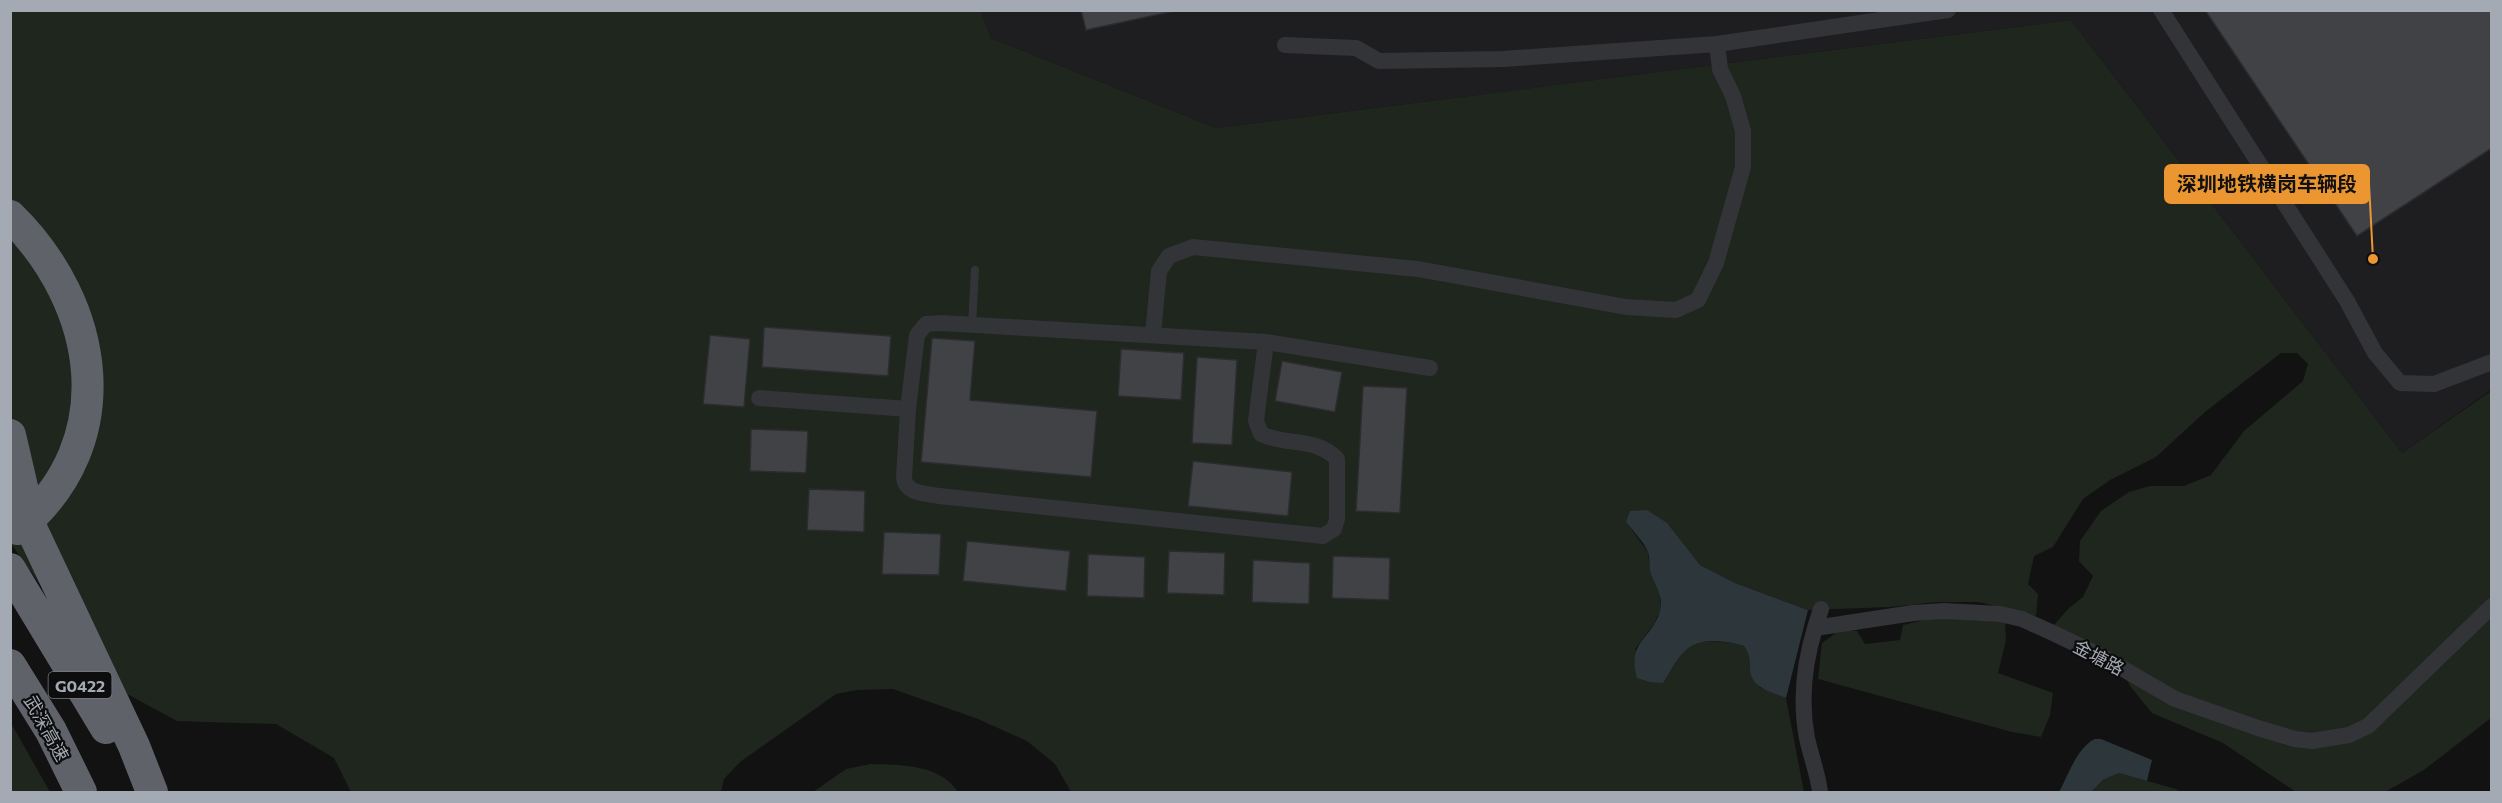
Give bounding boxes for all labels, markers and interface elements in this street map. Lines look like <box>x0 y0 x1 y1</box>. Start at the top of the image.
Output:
callout: 深圳地铁横岗车辆段 <box>2165 165 2369 203</box>
text: 深圳地铁横岗车辆段 <box>2177 171 2357 195</box>
street label: 金塘路 <box>2070 635 2128 679</box>
road number: G0422 <box>48 672 112 698</box>
street label: 武深高速 <box>20 691 74 765</box>

